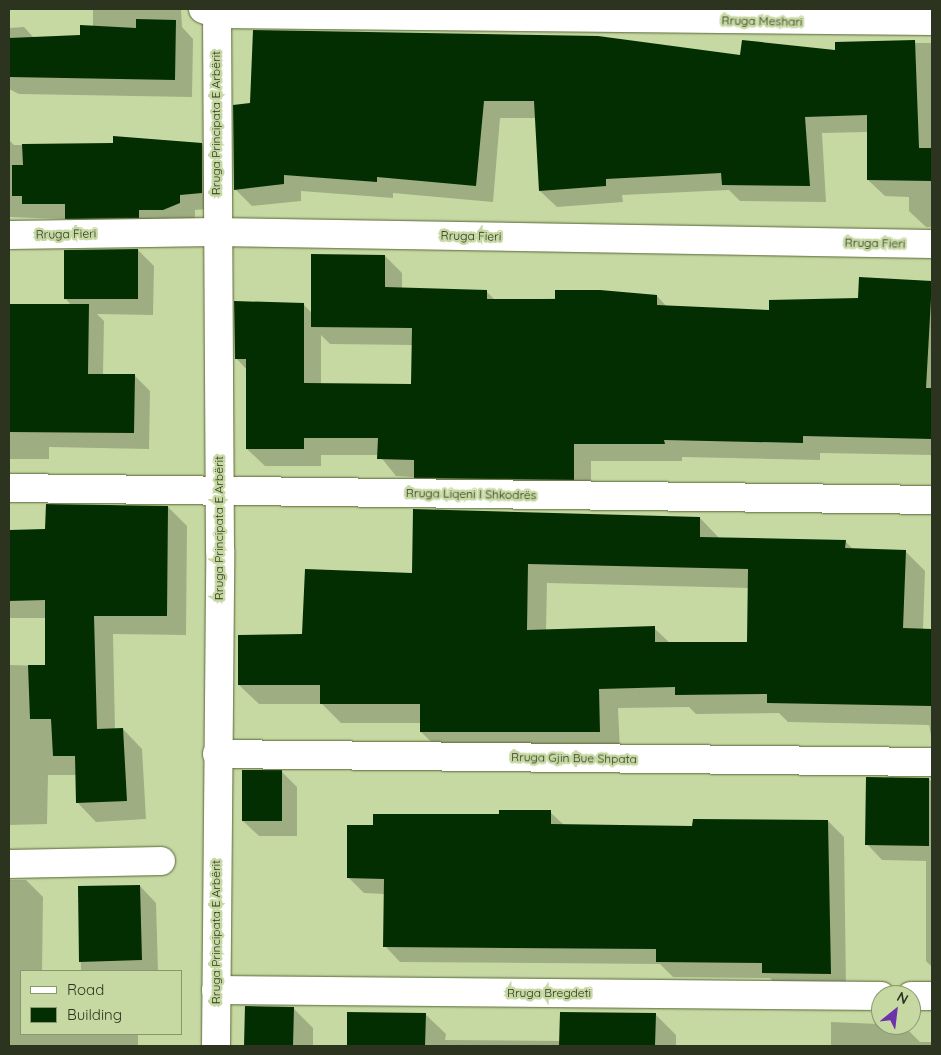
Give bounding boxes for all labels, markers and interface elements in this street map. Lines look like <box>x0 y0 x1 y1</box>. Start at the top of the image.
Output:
street label: Rruga Meshari <box>721 13 803 29</box>
street label: Rruga Principata E Arbërit <box>209 51 223 195</box>
street label: Rruga Fieri <box>36 226 96 242</box>
street label: Rruga Fieri <box>441 228 501 244</box>
street label: Rruga Fieri <box>845 235 905 251</box>
street label: Rruga Principata E Arbërit <box>212 456 226 600</box>
street label: Rruga Liqeni I Shkodrës <box>406 486 536 502</box>
street label: Rruga Gjin Bue Shpata <box>511 750 637 766</box>
street label: Rruga Principata E Arbërit <box>209 860 223 1004</box>
legend <box>20 970 182 1035</box>
text: Road <box>67 980 104 999</box>
north arrow <box>871 985 921 1035</box>
street label: Rruga Bregdeti <box>507 986 591 1000</box>
text: N <box>894 987 912 1008</box>
text: Building <box>67 1005 122 1024</box>

